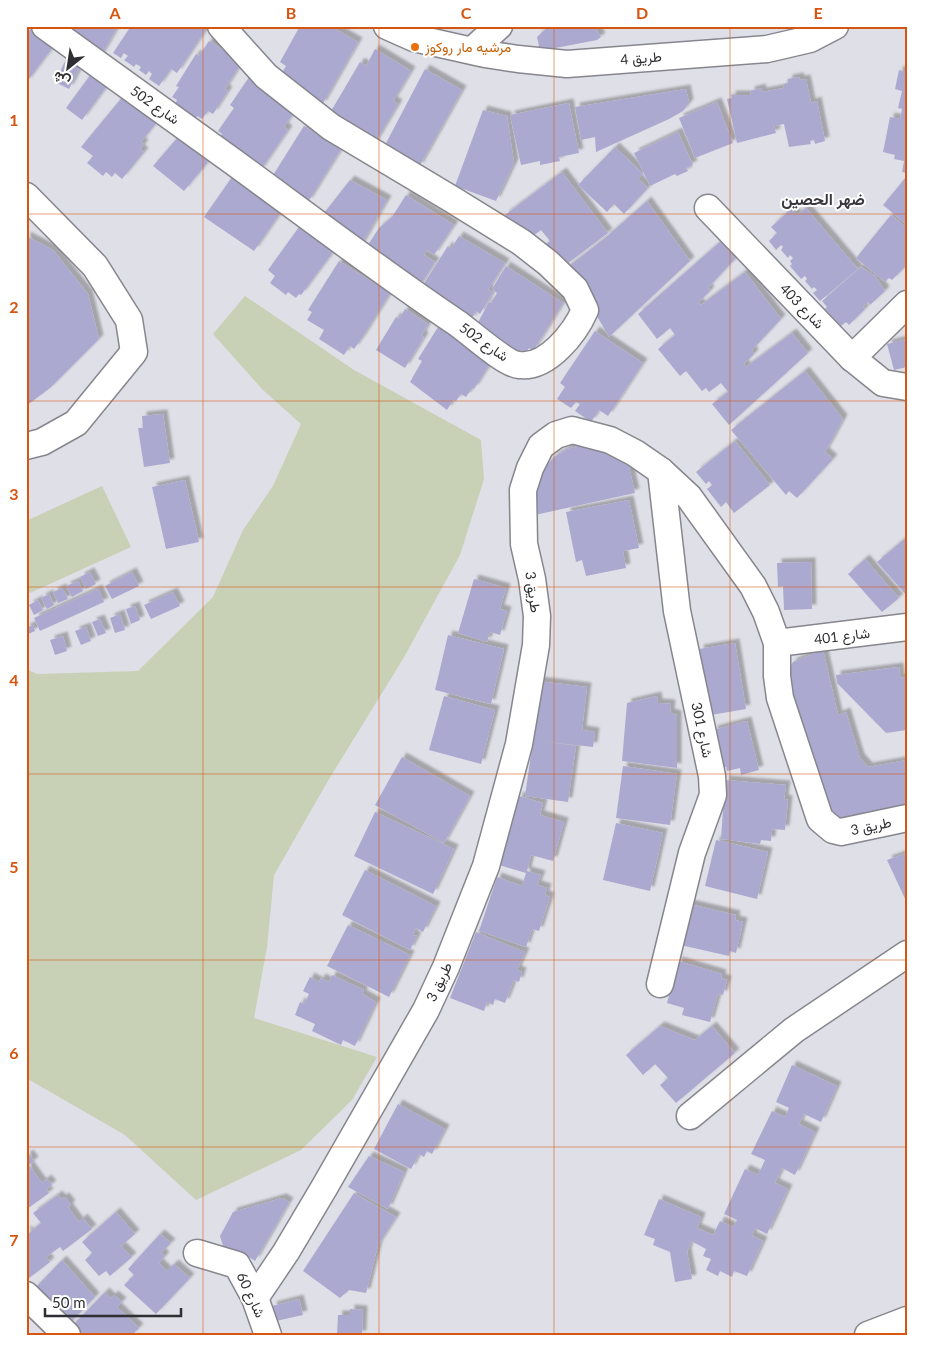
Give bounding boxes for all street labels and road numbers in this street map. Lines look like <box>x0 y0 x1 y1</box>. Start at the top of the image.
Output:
street label: طريق 4 <box>620 47 662 69</box>
street label: شارع 502 <box>126 82 183 130</box>
street label: شارع 403 <box>775 280 828 334</box>
street label: شارع 502 <box>455 319 512 367</box>
street label: طريق 3 <box>521 570 545 614</box>
street label: شارع 401 <box>813 624 871 650</box>
street label: شارع 301 <box>685 701 717 760</box>
street label: طريق 3 <box>849 813 893 839</box>
street label: طريق 3 <box>422 959 456 1005</box>
street label: شارع 60 <box>231 1269 269 1321</box>

